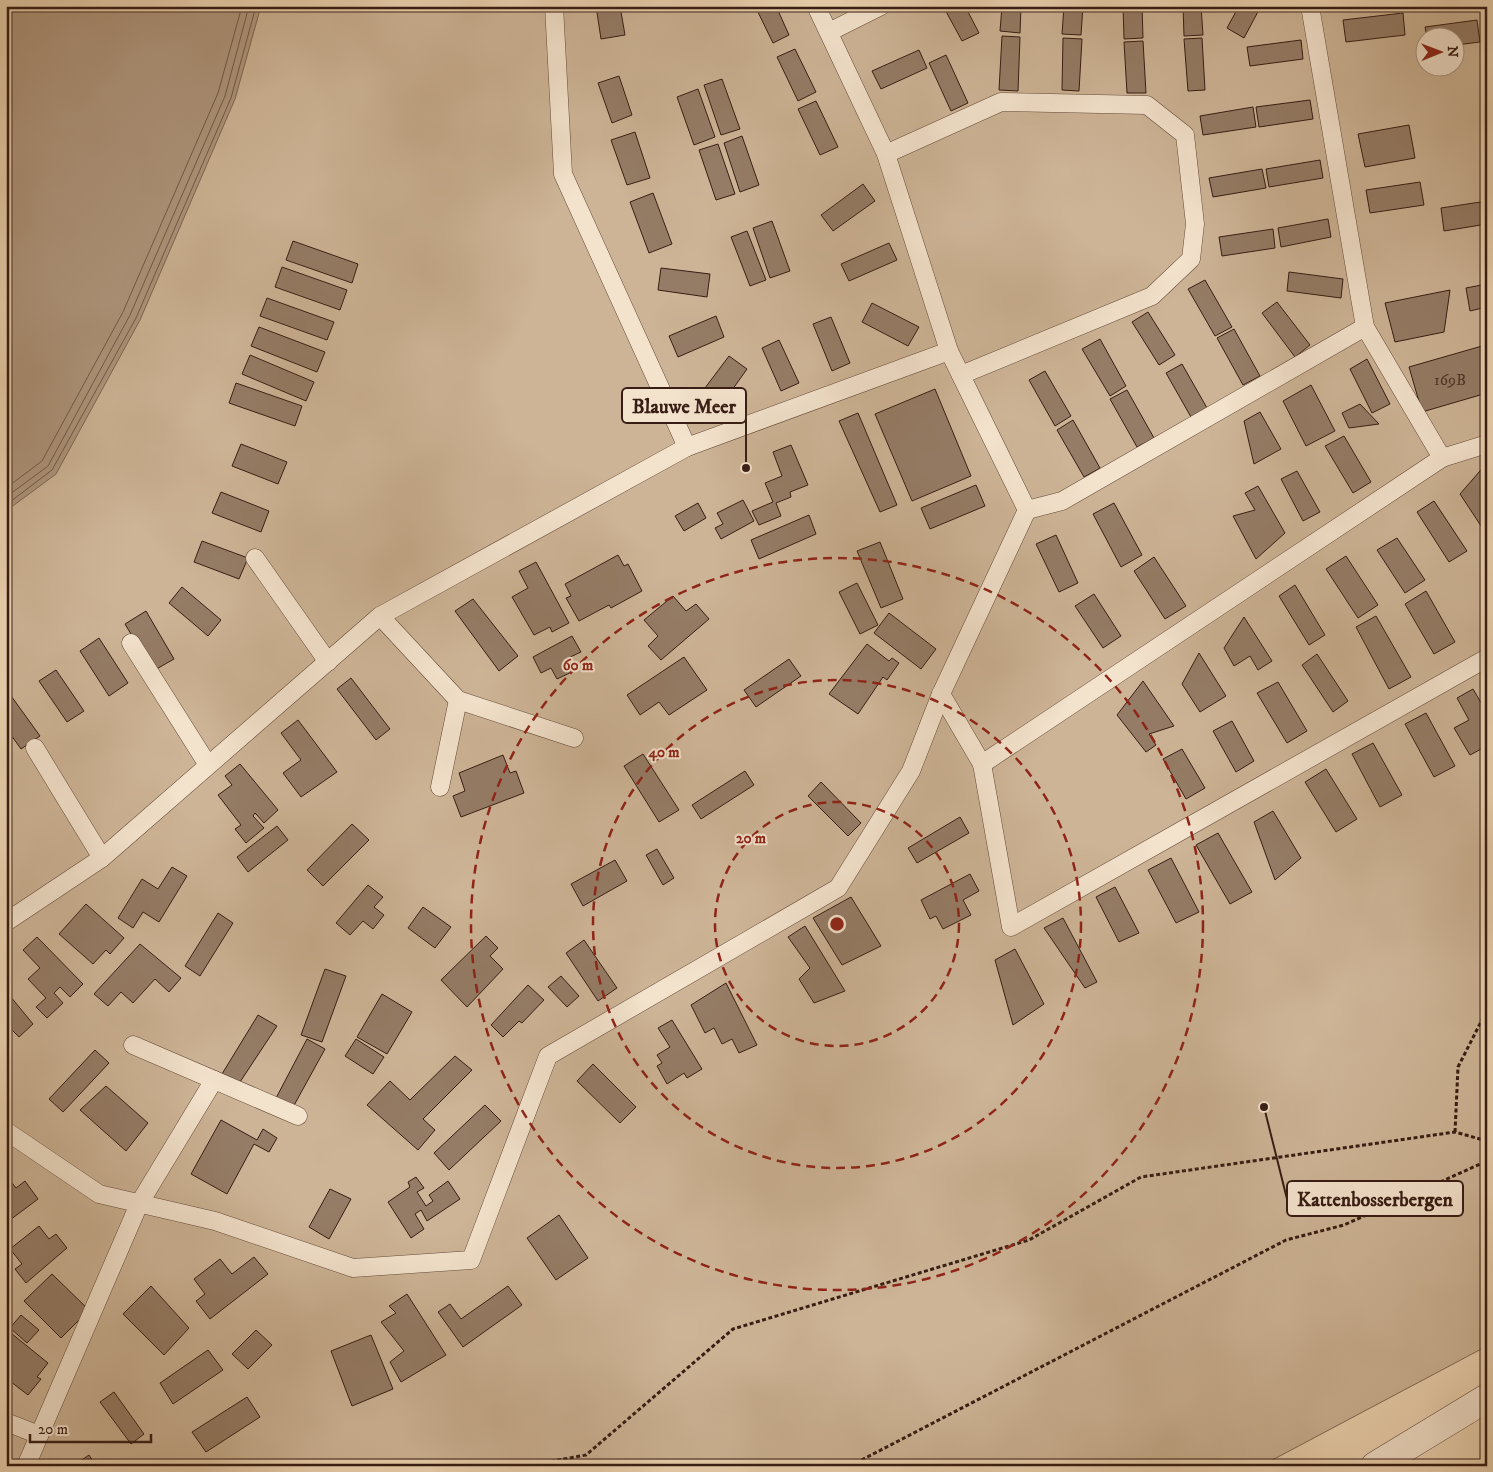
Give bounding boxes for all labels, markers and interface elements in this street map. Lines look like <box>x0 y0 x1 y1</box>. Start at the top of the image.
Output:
north arrow <box>1416 28 1466 78</box>
text: N <box>1443 46 1461 58</box>
house number: 169B <box>1434 370 1466 390</box>
callout: Blauwe Meer <box>622 388 746 423</box>
text: Blauwe Meer <box>632 395 737 420</box>
text: 60 m <box>563 656 594 675</box>
text: 40 m <box>647 743 680 762</box>
text: 20 m <box>736 829 767 848</box>
centre of rings <box>828 915 846 933</box>
callout: Kattenbosserbergen <box>1287 1181 1463 1216</box>
text: Kattenbosserbergen <box>1297 1188 1453 1213</box>
scale bar <box>30 1412 151 1444</box>
text: 20 m <box>38 1420 68 1439</box>

